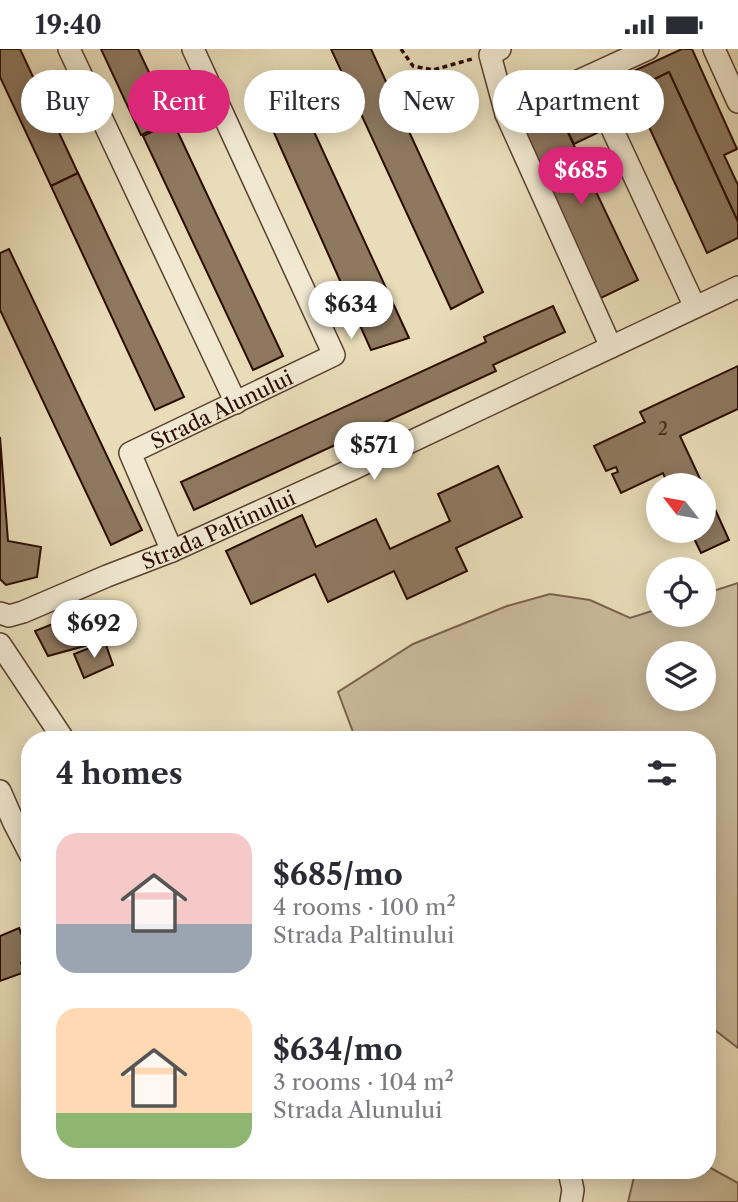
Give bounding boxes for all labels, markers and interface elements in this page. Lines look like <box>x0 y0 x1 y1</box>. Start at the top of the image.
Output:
text: 19:40 <box>35 9 102 41</box>
chip: Buy <box>21 70 114 133</box>
chip: Rent <box>128 70 230 133</box>
chip: Filters <box>244 70 365 133</box>
chip: New <box>379 70 479 133</box>
chip: Apartment <box>493 70 664 133</box>
pin: $685 <box>540 148 622 207</box>
text: $685 <box>554 156 608 184</box>
pin: $634 <box>310 281 392 341</box>
text: $634 <box>324 290 378 318</box>
street label: Strada Alunului <box>146 364 297 454</box>
house number: 2 <box>658 418 668 440</box>
pin: $571 <box>333 423 415 482</box>
text: $571 <box>350 431 398 459</box>
north arrow <box>646 473 716 543</box>
map controls <box>646 473 716 711</box>
street label: Strada Paltinului <box>138 484 299 574</box>
button: locate <box>646 557 716 627</box>
pin: $692 <box>53 601 135 660</box>
text: $692 <box>67 609 121 637</box>
button: layers <box>646 641 716 711</box>
icon: filters <box>643 754 681 792</box>
text: 4 homes <box>56 755 183 792</box>
text: $685/mo <box>273 856 403 893</box>
icon: home <box>112 861 196 945</box>
text: 4 rooms · 100 m² <box>273 893 456 921</box>
text: Strada Paltinului <box>273 921 454 949</box>
text: $634/mo <box>273 1031 403 1068</box>
icon: home <box>112 1036 196 1120</box>
text: 3 rooms · 104 m² <box>273 1068 454 1096</box>
text: Strada Alunului <box>273 1096 442 1124</box>

